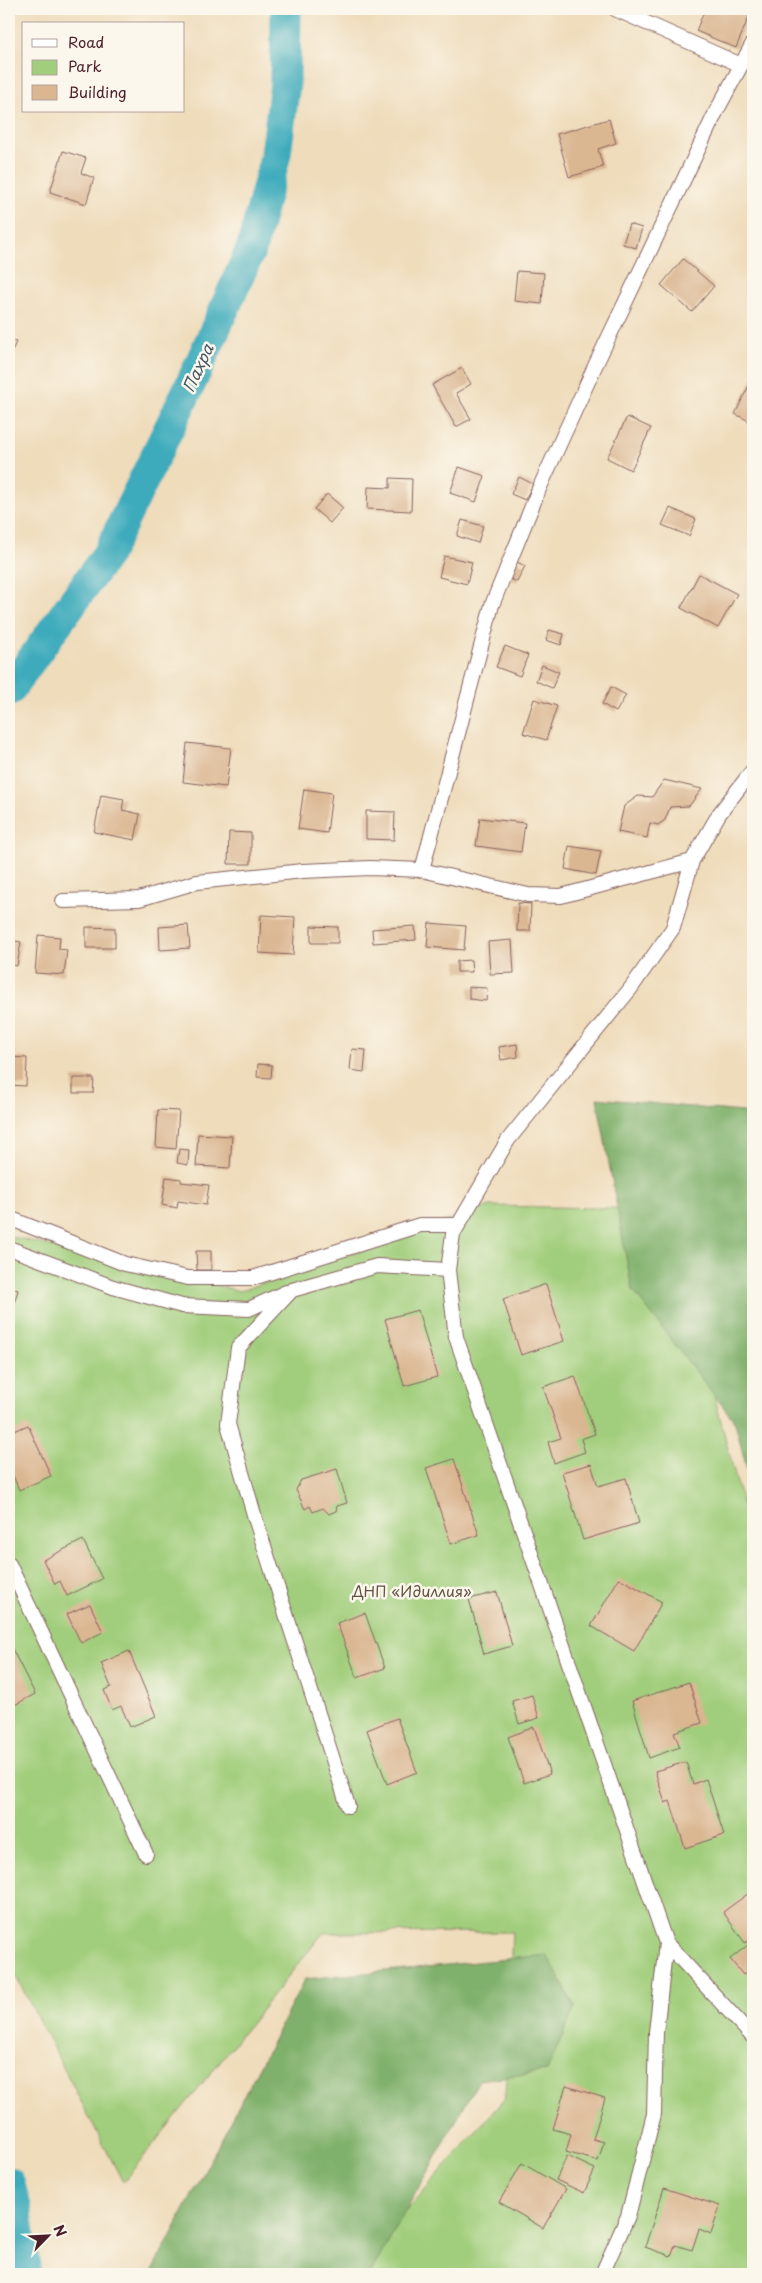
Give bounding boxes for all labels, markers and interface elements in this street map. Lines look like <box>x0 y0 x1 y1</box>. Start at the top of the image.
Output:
legend <box>22 22 185 112</box>
text: Road <box>68 30 104 53</box>
text: Park <box>68 54 102 77</box>
text: Building <box>68 80 127 103</box>
water label: Пахра <box>176 339 219 396</box>
park label: ДНП «Идиллия» <box>351 1579 472 1602</box>
north arrow <box>22 2210 72 2260</box>
text: N <box>48 2221 72 2240</box>

